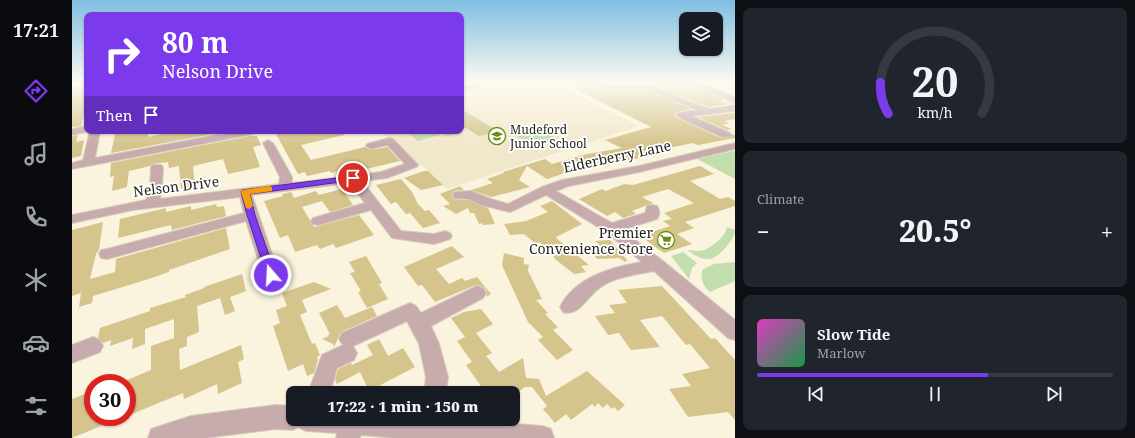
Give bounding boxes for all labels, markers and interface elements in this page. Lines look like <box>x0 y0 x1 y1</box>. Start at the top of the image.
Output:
map controls <box>679 12 723 56</box>
button: layers <box>679 12 723 56</box>
text: 17:21 <box>13 18 59 42</box>
text: 80 m <box>162 23 229 61</box>
icon: right <box>96 28 148 80</box>
text: 20 <box>911 52 959 108</box>
text: Nelson Drive <box>162 59 273 83</box>
icon: directions <box>22 77 50 105</box>
text: km/h <box>917 102 953 121</box>
icon: arrive <box>140 104 162 126</box>
text: Then <box>96 105 132 125</box>
place label: Mudeford Junior School <box>509 121 587 152</box>
school or university icon: Mudeford Junior School <box>487 126 507 146</box>
street label: Elderberry Lane <box>561 135 673 177</box>
icon: music <box>22 140 50 168</box>
pin <box>336 161 370 195</box>
icon: arrive <box>342 167 364 189</box>
street label: Nelson Drive <box>132 171 220 201</box>
text: Climate <box>757 190 804 208</box>
icon: phone <box>22 203 50 231</box>
text: 20.5° <box>899 210 971 251</box>
text: − <box>757 216 770 246</box>
text: + <box>1101 216 1113 246</box>
place label: Premier Convenience Store <box>529 223 653 258</box>
supermarket icon: Premier Convenience Store <box>656 230 676 250</box>
position arrow <box>250 254 292 296</box>
icon: climate <box>22 266 50 294</box>
text: Slow Tide <box>817 324 890 344</box>
icon: car <box>22 329 50 357</box>
text: Marlow <box>817 344 865 362</box>
speed limit sign: 30 <box>84 374 136 426</box>
icon: previous <box>805 383 827 405</box>
icon: pause <box>924 383 946 405</box>
icon: next <box>1043 383 1065 405</box>
icon: filters <box>22 392 50 420</box>
text: 17:22 · 1 min · 150 m <box>327 396 479 416</box>

